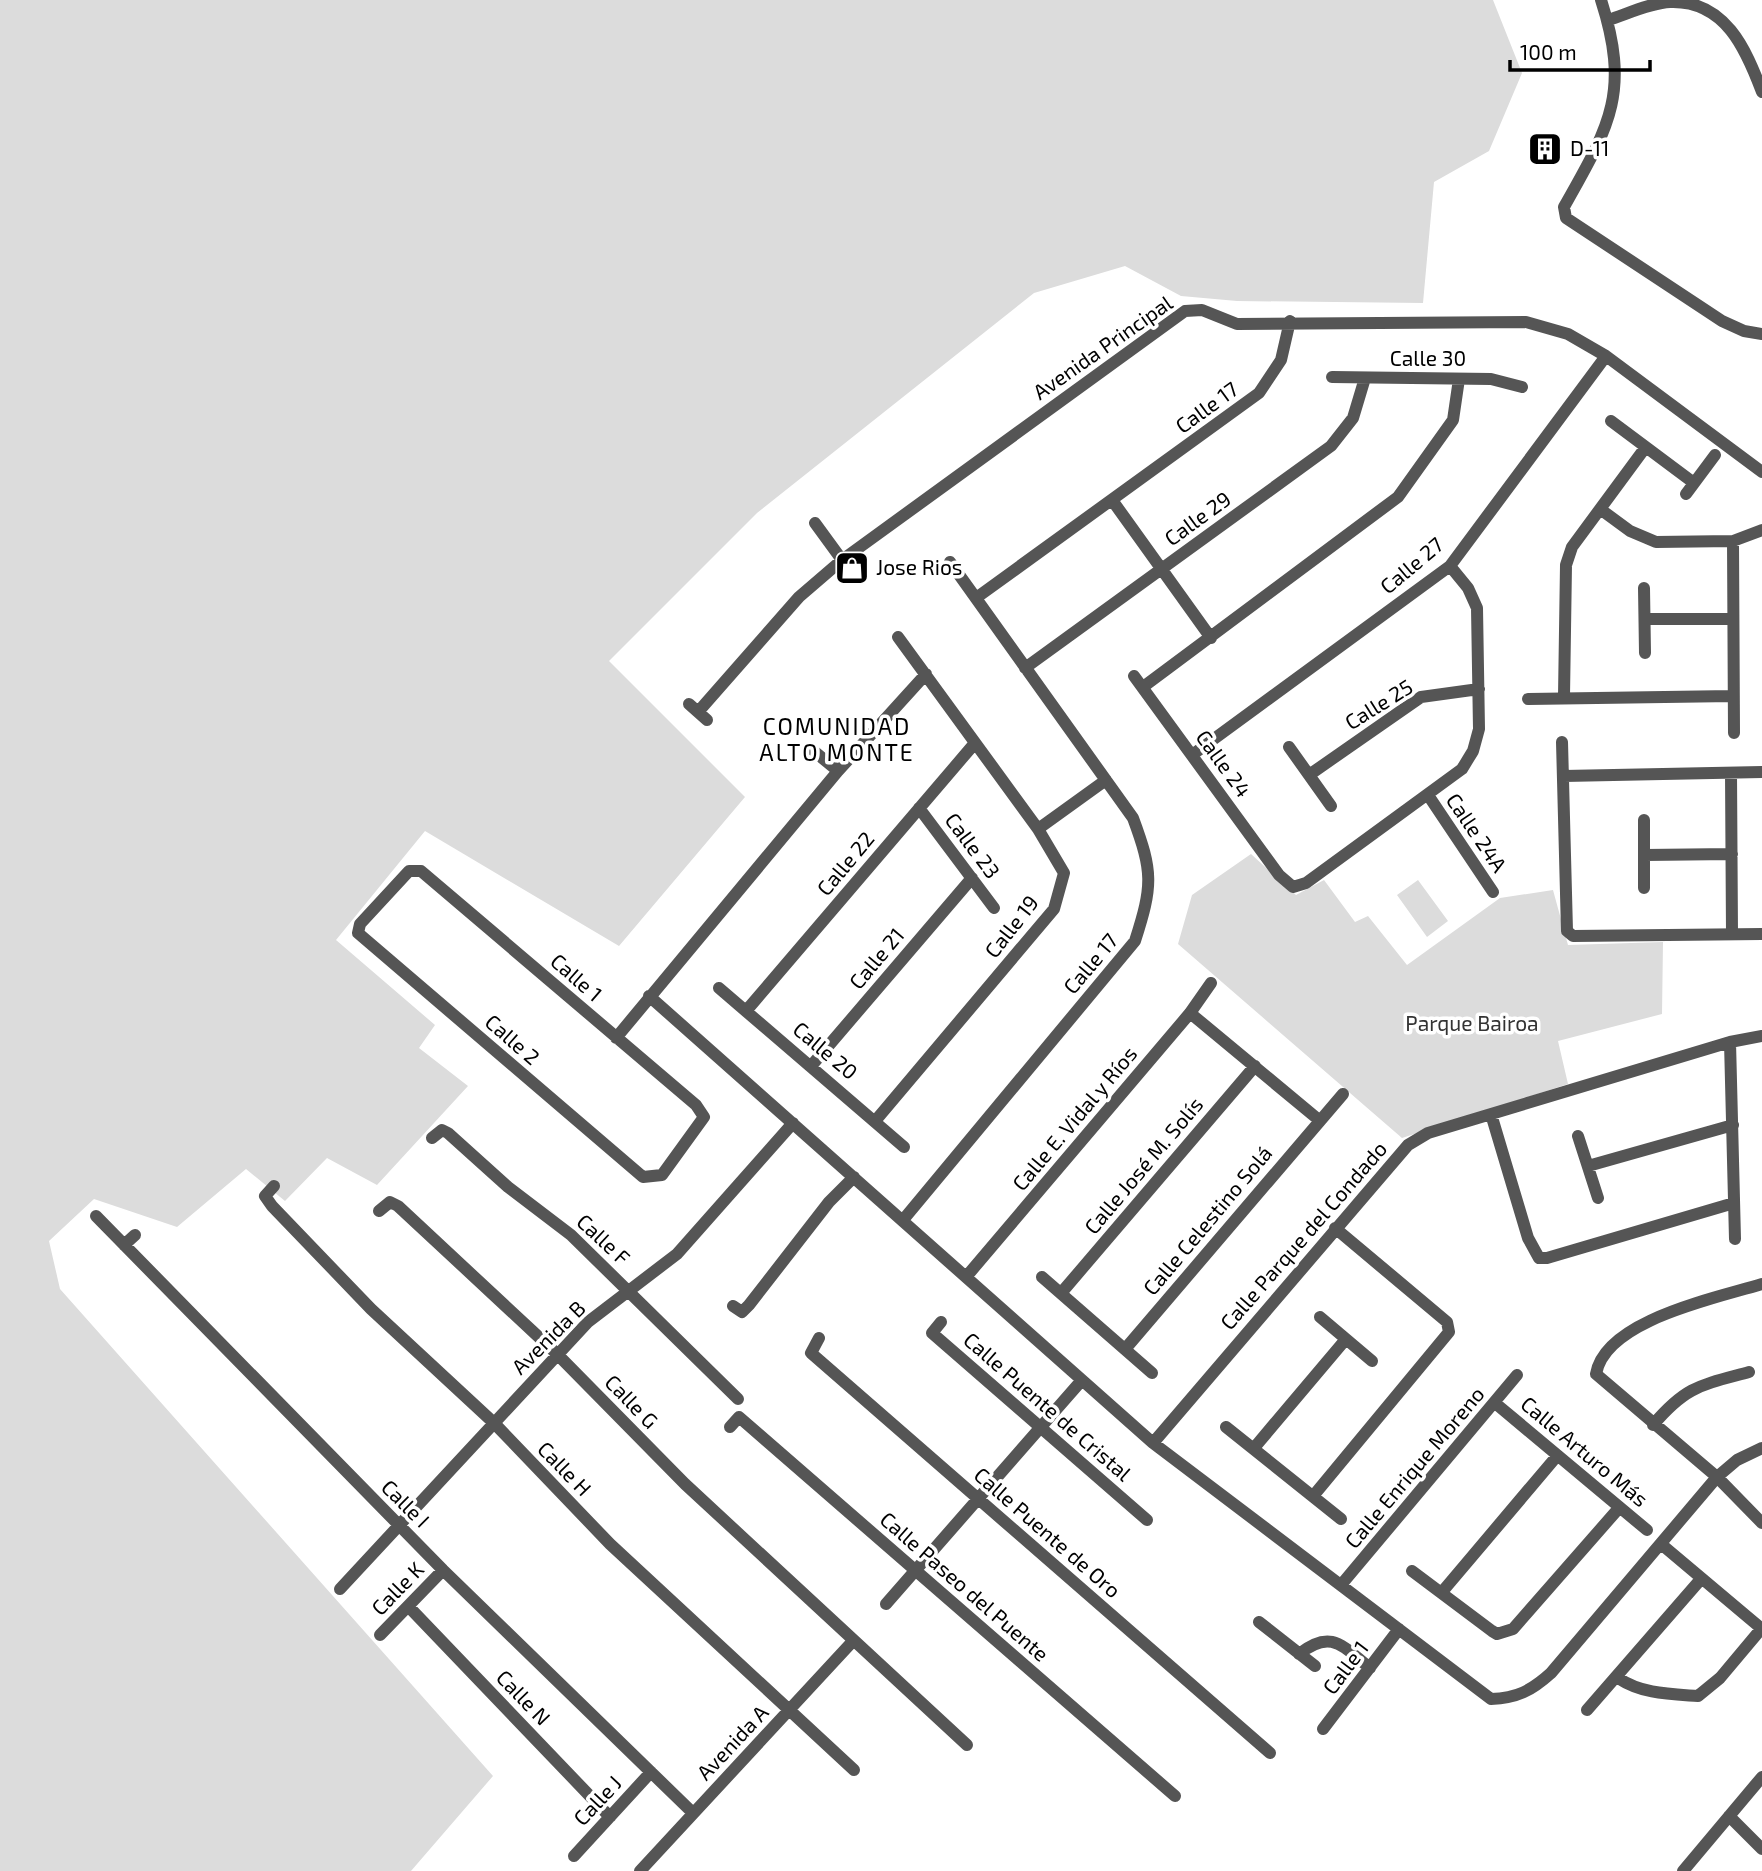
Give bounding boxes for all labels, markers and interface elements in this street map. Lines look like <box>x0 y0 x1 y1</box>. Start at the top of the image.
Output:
scale bar <box>1510 28 1650 72</box>
text: 100 m <box>1520 39 1577 64</box>
building icon: D-11 <box>1526 130 1564 168</box>
place label: D-11 <box>1570 135 1609 160</box>
street label: Avenida Principal <box>1028 289 1177 404</box>
street label: Calle 30 <box>1390 345 1466 370</box>
street label: Calle 17 <box>1170 376 1242 438</box>
street label: Calle 29 <box>1159 485 1235 550</box>
street label: Calle 27 <box>1374 531 1448 598</box>
shop icon: Jose Rios <box>833 549 871 587</box>
place label: Jose Rios <box>876 554 962 579</box>
street label: Calle 25 <box>1340 673 1417 734</box>
district label: COMUNIDAD ALTO MONTE <box>759 712 915 766</box>
street label: Calle 24 <box>1192 725 1257 801</box>
street label: Calle 24A <box>1442 788 1513 876</box>
street label: Calle 23 <box>941 807 1006 883</box>
street label: Calle 22 <box>811 826 879 900</box>
street label: Calle 19 <box>979 890 1043 962</box>
street label: Calle 21 <box>843 922 909 994</box>
street label: Calle 17 <box>1057 928 1122 998</box>
street label: Calle 1 <box>546 948 608 1006</box>
street label: Calle 2 <box>481 1009 545 1069</box>
park label: Parque Bairoa <box>1405 1010 1539 1035</box>
street label: Calle 20 <box>789 1016 863 1084</box>
street label: Calle E. Vidal y Ríos <box>1006 1041 1141 1195</box>
street label: Calle José M. Solís <box>1078 1092 1207 1239</box>
street label: Calle Parque del Condado <box>1214 1136 1391 1334</box>
street label: Calle Celestino Solá <box>1137 1140 1276 1300</box>
street label: Calle F <box>572 1208 636 1270</box>
street label: Avenida B <box>506 1295 590 1379</box>
street label: Calle Puente de Cristal <box>959 1326 1137 1486</box>
street label: Calle G <box>600 1369 664 1433</box>
street label: Calle Enrique Moreno <box>1339 1381 1489 1553</box>
street label: Calle Arturo Más <box>1516 1390 1654 1511</box>
street label: Calle H <box>533 1436 597 1500</box>
street label: Calle Puente de Oro <box>970 1461 1126 1602</box>
street label: Calle I <box>377 1474 435 1532</box>
street label: Calle Paseo del Puente <box>876 1506 1054 1666</box>
street label: Calle K <box>366 1556 429 1620</box>
street label: Calle 1 <box>1317 1635 1373 1699</box>
street label: Calle N <box>492 1664 556 1730</box>
street label: Avenida A <box>691 1699 773 1785</box>
street label: Calle J <box>568 1770 626 1830</box>

